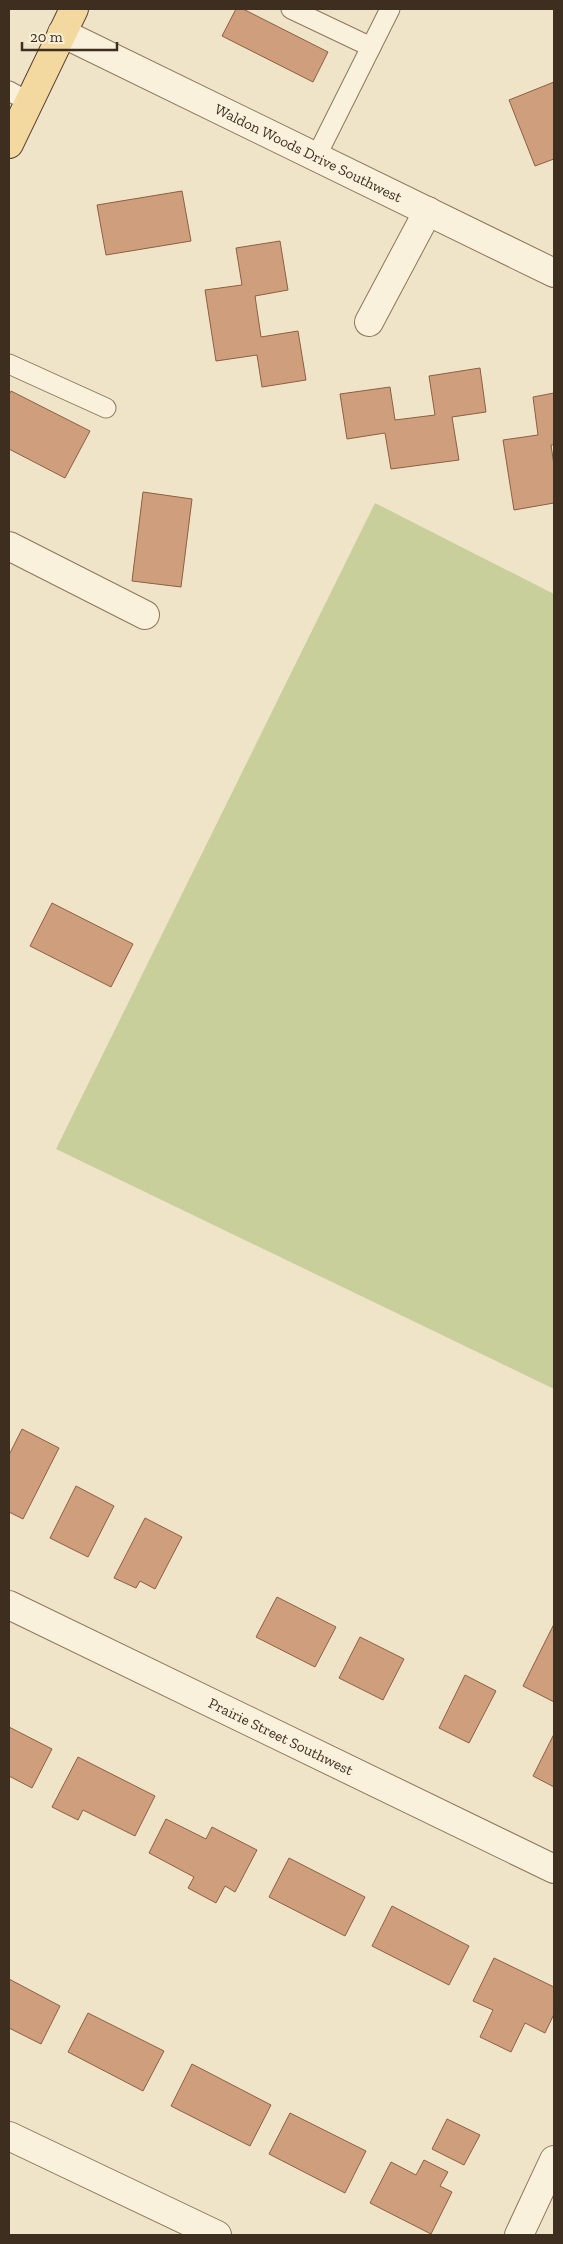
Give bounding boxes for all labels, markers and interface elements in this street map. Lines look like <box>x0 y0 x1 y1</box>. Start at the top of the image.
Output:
scale bar <box>22 20 118 52</box>
text: 20 m <box>30 28 63 46</box>
street label: Waldon Woods Drive Southwest <box>212 100 405 207</box>
street label: Prairie Street Southwest <box>205 1694 357 1780</box>

